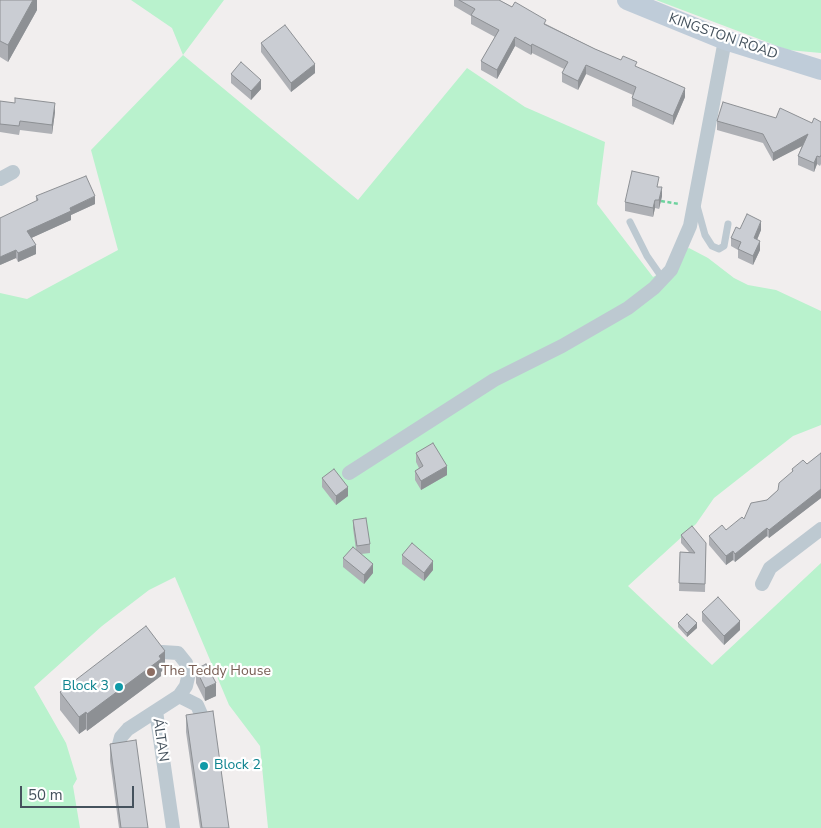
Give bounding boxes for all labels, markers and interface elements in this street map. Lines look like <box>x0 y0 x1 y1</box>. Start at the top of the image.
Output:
street label: KINGSTON ROAD <box>666 10 780 64</box>
place label: The Teddy House <box>161 664 271 680</box>
marker: The Teddy House <box>145 666 157 678</box>
place label: Block 3 <box>62 679 109 695</box>
marker: Block 3 <box>113 681 125 693</box>
street label: ÁLTAN <box>149 717 171 763</box>
place label: Block 2 <box>214 758 261 774</box>
marker: Block 2 <box>198 760 210 772</box>
scale bar <box>22 776 136 808</box>
text: 50 m <box>28 785 63 805</box>

